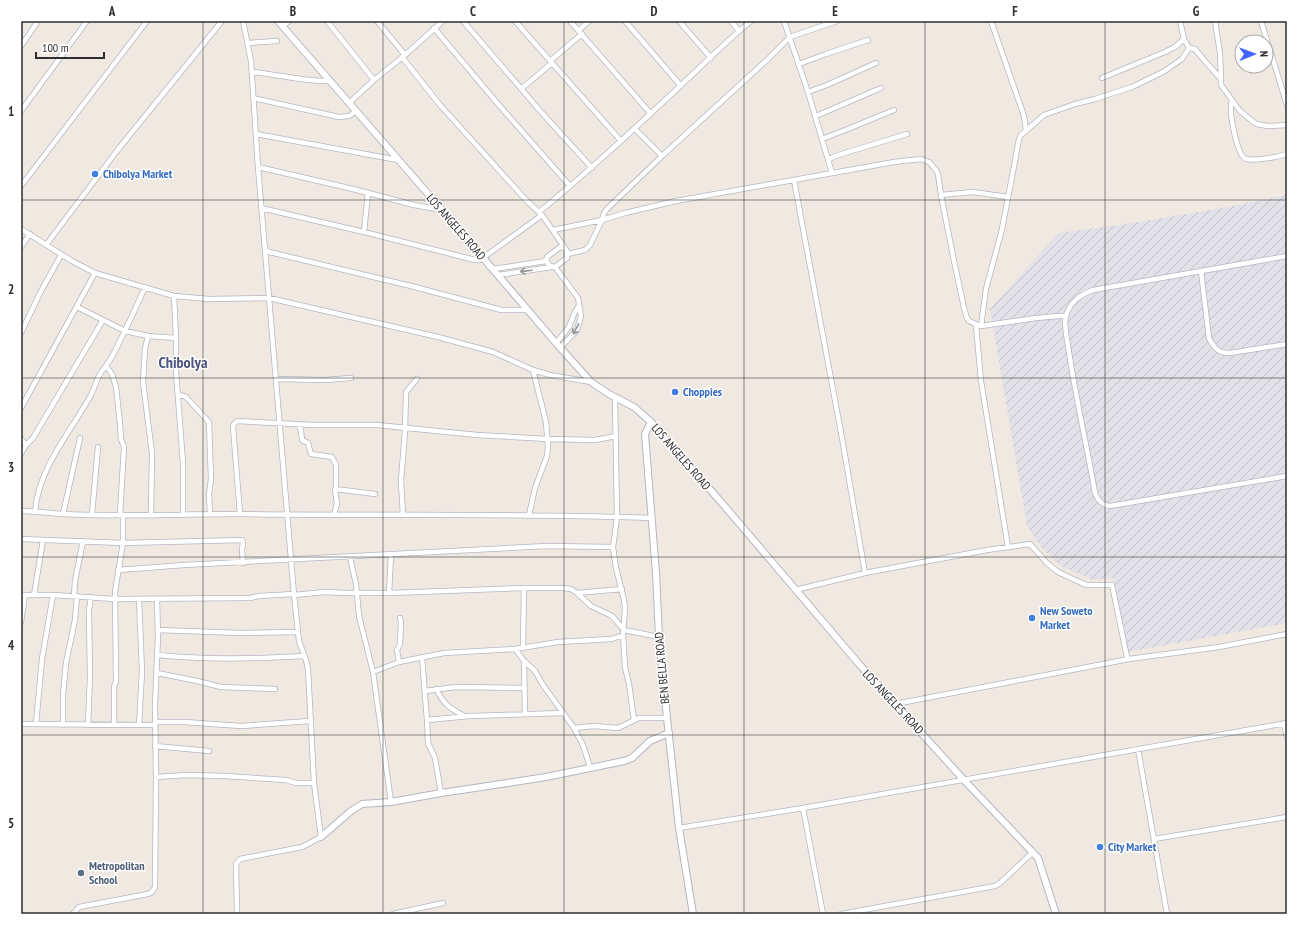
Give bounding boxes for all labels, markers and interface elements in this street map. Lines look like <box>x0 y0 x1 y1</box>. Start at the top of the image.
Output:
text: A <box>108 3 116 20</box>
text: B <box>290 3 296 20</box>
text: C <box>470 3 476 20</box>
text: D <box>651 3 658 20</box>
text: E <box>832 3 838 20</box>
text: F <box>1012 3 1018 20</box>
text: G <box>1193 3 1200 20</box>
scale bar <box>36 34 104 60</box>
north arrow <box>1234 34 1274 74</box>
text: 100 m <box>42 40 69 55</box>
text: N <box>1257 51 1271 57</box>
text: 1 <box>8 103 14 120</box>
place label: Chibolya Market <box>103 166 173 181</box>
marker: Chibolya Market <box>90 169 100 179</box>
street label: LOS ANGELES ROAD <box>424 190 489 263</box>
one-way arrow <box>520 268 533 275</box>
text: 2 <box>8 281 14 298</box>
one-way arrow <box>572 323 579 335</box>
district label: Chibolya <box>158 352 208 372</box>
place label: Choppies <box>683 384 722 399</box>
marker: Choppies <box>670 387 680 397</box>
street label: LOS ANGELES ROAD <box>649 420 714 493</box>
text: 3 <box>8 459 14 476</box>
place label: New Soweto Market <box>1040 603 1093 632</box>
marker: New Soweto Market <box>1027 613 1037 623</box>
street label: BEN BELLA ROAD <box>651 631 672 705</box>
text: 4 <box>8 637 15 654</box>
street label: LOS ANGELES ROAD <box>860 666 927 737</box>
text: 5 <box>8 815 14 832</box>
place label: City Market <box>1108 839 1157 854</box>
marker: City Market <box>1095 842 1105 852</box>
place label: Metropolitan School <box>89 858 145 887</box>
marker: Metropolitan School <box>76 868 86 878</box>

